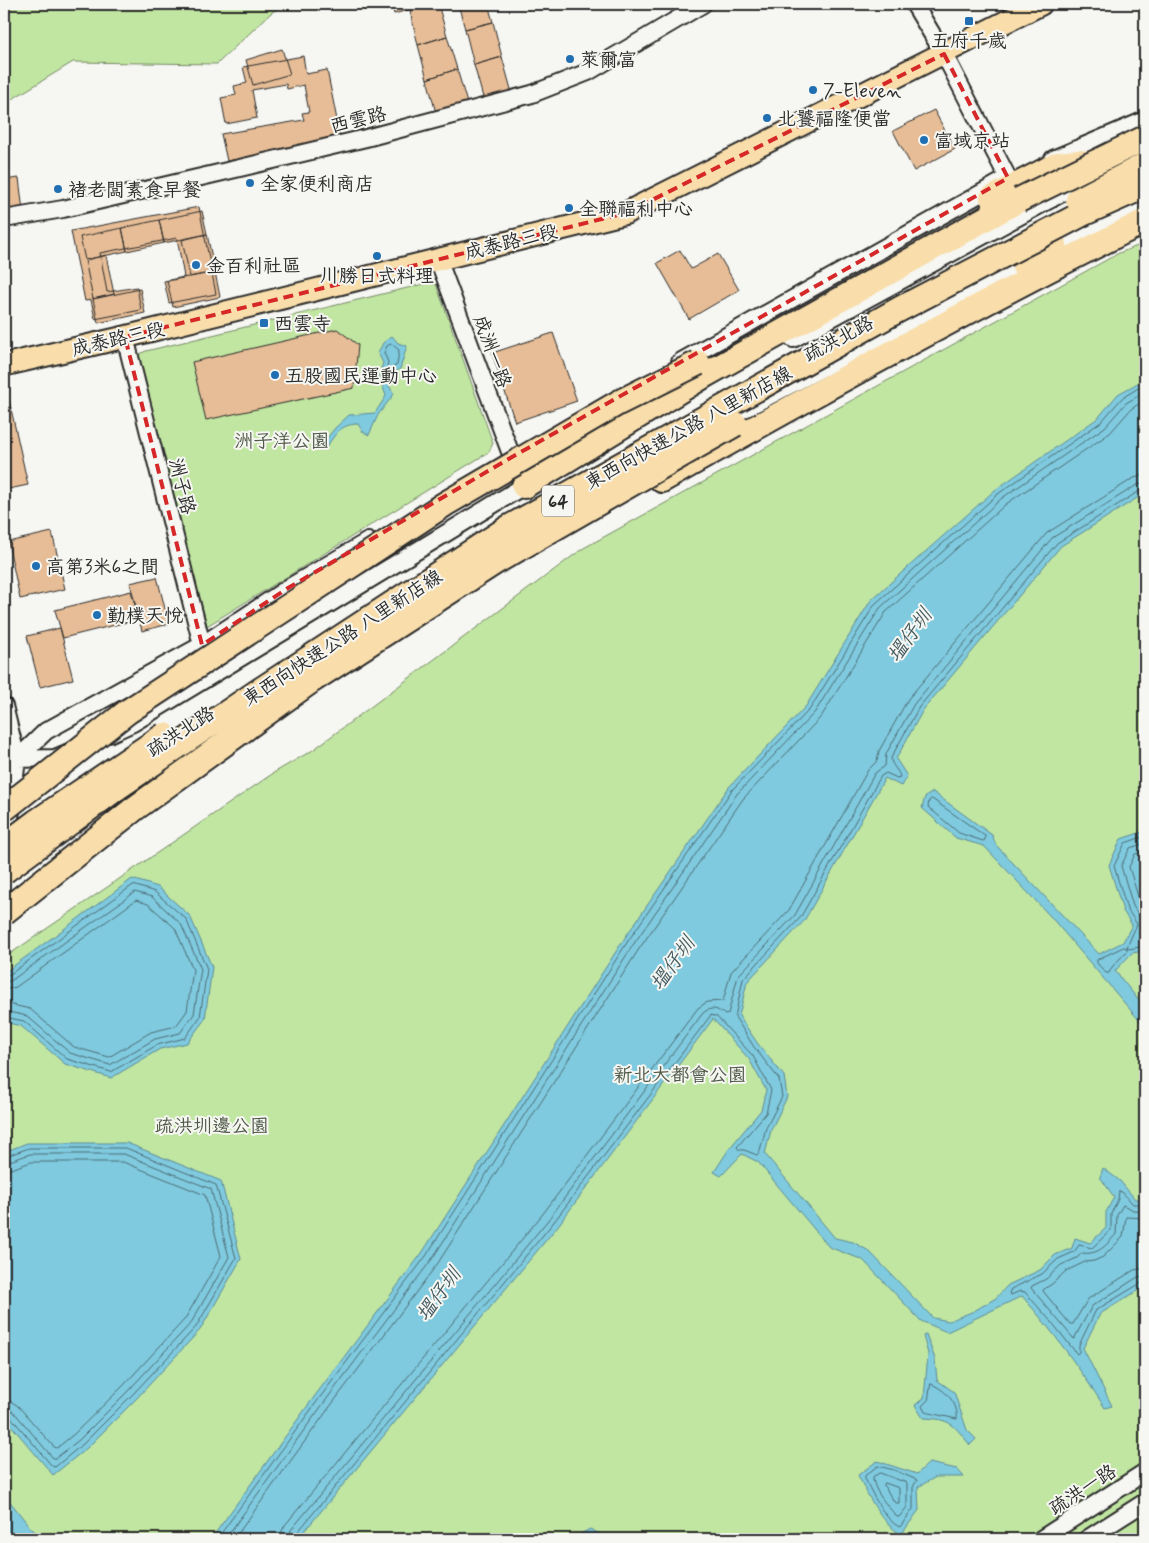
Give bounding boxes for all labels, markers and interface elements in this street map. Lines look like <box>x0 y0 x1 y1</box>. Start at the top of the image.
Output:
marker: 五府千歲 <box>963 15 975 27</box>
place label: 五府千歲 <box>931 29 1007 54</box>
place label: 萊爾富 <box>580 48 637 73</box>
marker: 萊爾富 <box>564 53 576 65</box>
place label: 7-Eleven <box>823 79 901 104</box>
marker: 7-Eleven <box>807 84 819 96</box>
street label: 西雲路 <box>328 101 389 139</box>
place label: 北饕福隆便當 <box>777 107 891 132</box>
marker: 北饕福隆便當 <box>761 112 773 124</box>
place label: 富域京站 <box>934 129 1010 154</box>
marker: 富域京站 <box>918 134 930 146</box>
place label: 全家便利商店 <box>260 172 374 197</box>
marker: 全家便利商店 <box>244 177 256 189</box>
place label: 褚老闆素食早餐 <box>68 178 201 203</box>
marker: 褚老闆素食早餐 <box>52 183 64 195</box>
place label: 全聯福利中心 <box>579 197 693 222</box>
marker: 全聯福利中心 <box>563 202 575 214</box>
street label: 成泰路三段 <box>462 219 560 266</box>
marker: 川勝日式料理 <box>371 250 383 262</box>
place label: 金百利社區 <box>206 254 301 279</box>
marker: 金百利社區 <box>190 259 202 271</box>
place label: 川勝日式料理 <box>320 264 434 289</box>
street label: 疏洪北路 <box>799 310 878 368</box>
place label: 西雲寺 <box>274 312 331 337</box>
street label: 成洲一路 <box>467 312 516 392</box>
street label: 成泰路三段 <box>69 317 167 362</box>
marker: 西雲寺 <box>258 317 270 329</box>
street label: 東西向快速公路 八里新店線 <box>581 361 797 496</box>
place label: 五股國民運動中心 <box>285 364 437 389</box>
marker: 五股國民運動中心 <box>269 369 281 381</box>
park label: 洲子洋公園 <box>234 429 330 454</box>
street label: 洲子路 <box>163 456 201 517</box>
road number: 64 <box>542 486 574 516</box>
place label: 高第3米6之間 <box>46 555 159 580</box>
marker: 高第3米6之間 <box>30 560 42 572</box>
street label: 東西向快速公路 八里新店線 <box>238 564 447 712</box>
water label: 塭仔圳 <box>882 602 940 668</box>
place label: 勤樸天悅 <box>107 604 183 629</box>
marker: 勤樸天悅 <box>91 609 103 621</box>
street label: 疏洪北路 <box>142 701 220 763</box>
water label: 塭仔圳 <box>645 930 703 996</box>
park label: 新北大都會公園 <box>613 1063 747 1088</box>
park label: 疏洪圳邊公園 <box>155 1114 269 1139</box>
water label: 塭仔圳 <box>411 1261 469 1327</box>
street label: 疏洪一路 <box>1044 1459 1122 1521</box>

